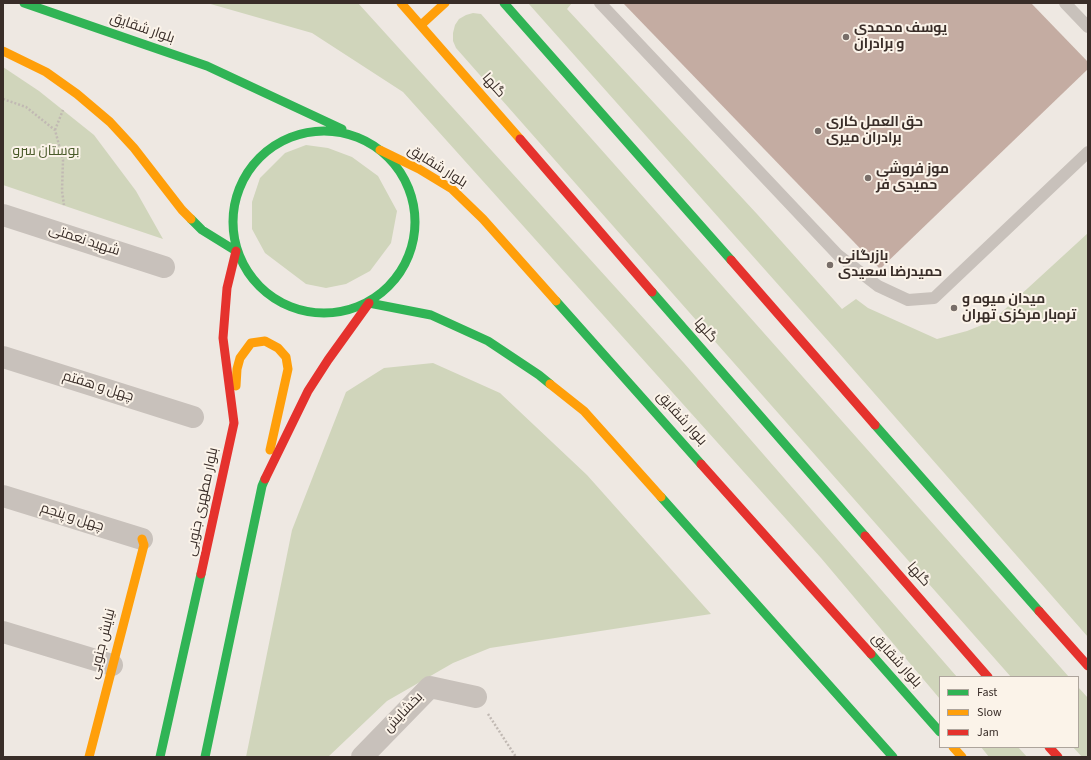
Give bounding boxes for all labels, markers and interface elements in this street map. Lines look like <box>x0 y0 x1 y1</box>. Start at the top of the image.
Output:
street label: بلوار شقایق <box>107 10 177 48</box>
place label: یوسف محمدی و برادران <box>854 21 947 54</box>
marker: یوسف محمدی و برادران <box>841 32 851 42</box>
street label: گلها <box>478 70 508 102</box>
place label: حق العمل کاری برادران میری <box>826 115 923 148</box>
marker: حق العمل کاری برادران میری <box>813 126 823 136</box>
street label: بلوار شقایق <box>404 142 470 192</box>
park label: بوستان سرو <box>13 144 79 160</box>
place label: موز فروشی حمیدی فر <box>876 162 949 194</box>
marker: موز فروشی حمیدی فر <box>863 173 873 183</box>
street label: شهید نعمتی <box>46 222 122 260</box>
place label: بازرگانی حمیدرضا سعیدی <box>838 249 942 282</box>
marker: بازرگانی حمیدرضا سعیدی <box>825 260 835 270</box>
place label: میدان میوه و تره‌بار مرکزی تهران <box>962 292 1076 324</box>
marker: میدان میوه و تره‌بار مرکزی تهران <box>949 303 959 313</box>
street label: گلها <box>690 315 720 347</box>
street label: چهل و هفتم <box>60 368 136 406</box>
street label: بلوار شقایق <box>652 388 710 450</box>
street label: بلوار مطهری جنوبی <box>183 446 223 558</box>
street label: چهل و پنجم <box>38 500 106 536</box>
street label: گلها <box>903 559 933 591</box>
street label: نیایش جنوبی <box>86 607 120 681</box>
street label: بلوار شقایق <box>867 630 925 692</box>
legend <box>939 676 1079 748</box>
text: Fast <box>977 684 997 701</box>
street label: بخشایش <box>381 689 427 737</box>
text: Slow <box>977 704 1002 721</box>
text: Jam <box>977 724 999 741</box>

